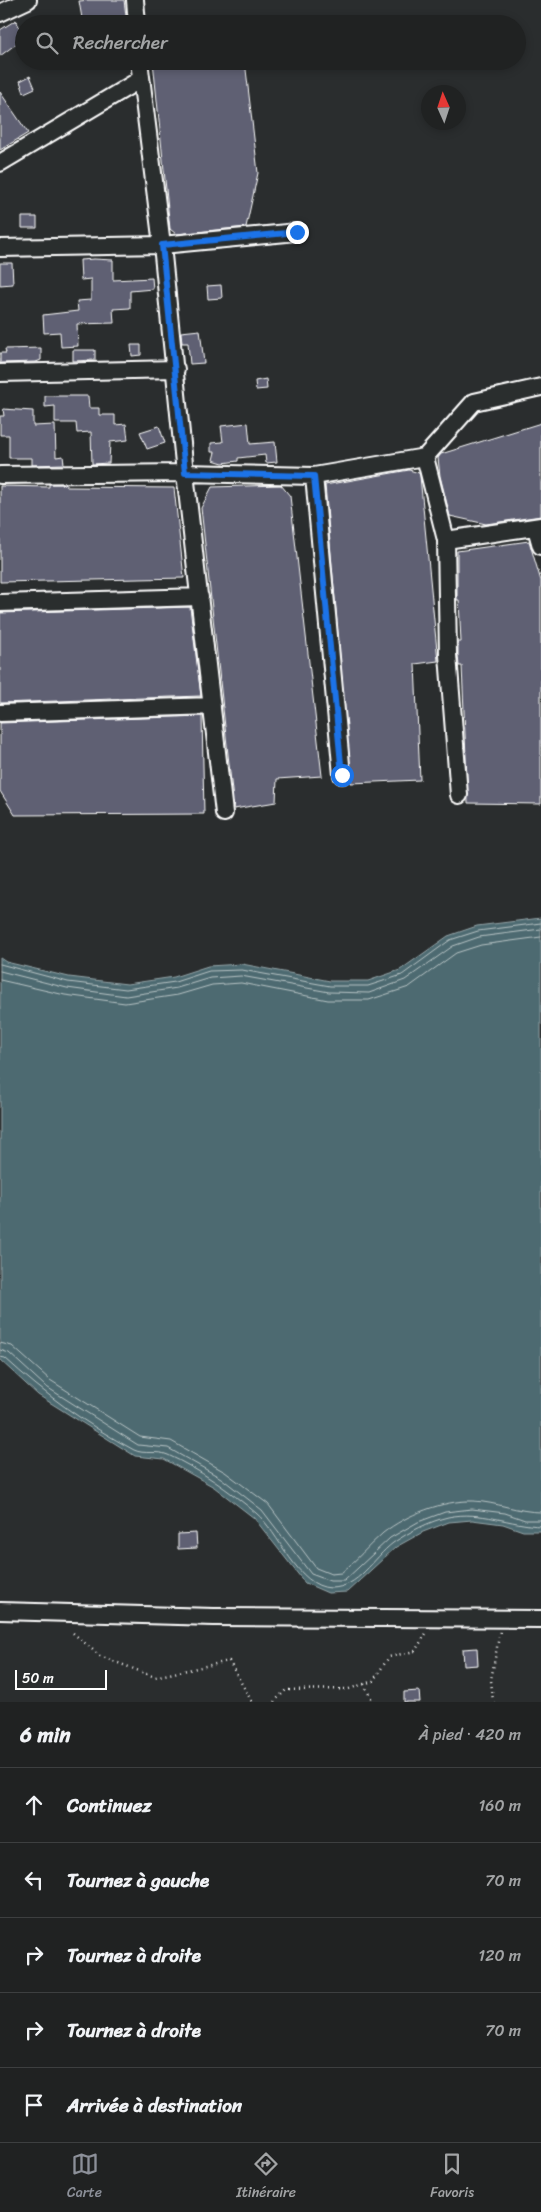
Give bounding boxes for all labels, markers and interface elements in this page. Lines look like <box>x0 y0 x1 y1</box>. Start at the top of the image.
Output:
search box <box>15 15 526 70</box>
text: Rechercher <box>73 26 168 59</box>
icon: search <box>33 29 61 57</box>
north arrow <box>421 85 466 130</box>
route end <box>286 221 309 244</box>
route start <box>331 764 354 787</box>
text: 50 m <box>22 1666 54 1691</box>
scale bar <box>15 1667 108 1690</box>
text: 6 min <box>20 1716 71 1754</box>
text: À pied · 420 m <box>418 1720 521 1749</box>
text: Continuez <box>67 1789 152 1822</box>
icon: ahead <box>20 1791 48 1819</box>
text: 160 m <box>478 1791 521 1820</box>
text: Tournez à gauche <box>67 1864 209 1897</box>
icon: left <box>20 1866 48 1894</box>
text: 70 m <box>485 1866 521 1895</box>
text: Tournez à droite <box>67 1939 201 1972</box>
icon: right <box>20 1941 48 1969</box>
text: 120 m <box>478 1941 521 1970</box>
text: Tournez à droite <box>67 2014 201 2047</box>
icon: right <box>20 2016 48 2044</box>
text: 70 m <box>485 2016 521 2045</box>
text: Arrivée à destination <box>67 2089 242 2122</box>
icon: arrive <box>20 2091 48 2119</box>
tab: Carte <box>67 2150 102 2205</box>
tab: Itinéraire <box>236 2150 296 2205</box>
tab: Favoris <box>430 2150 474 2205</box>

